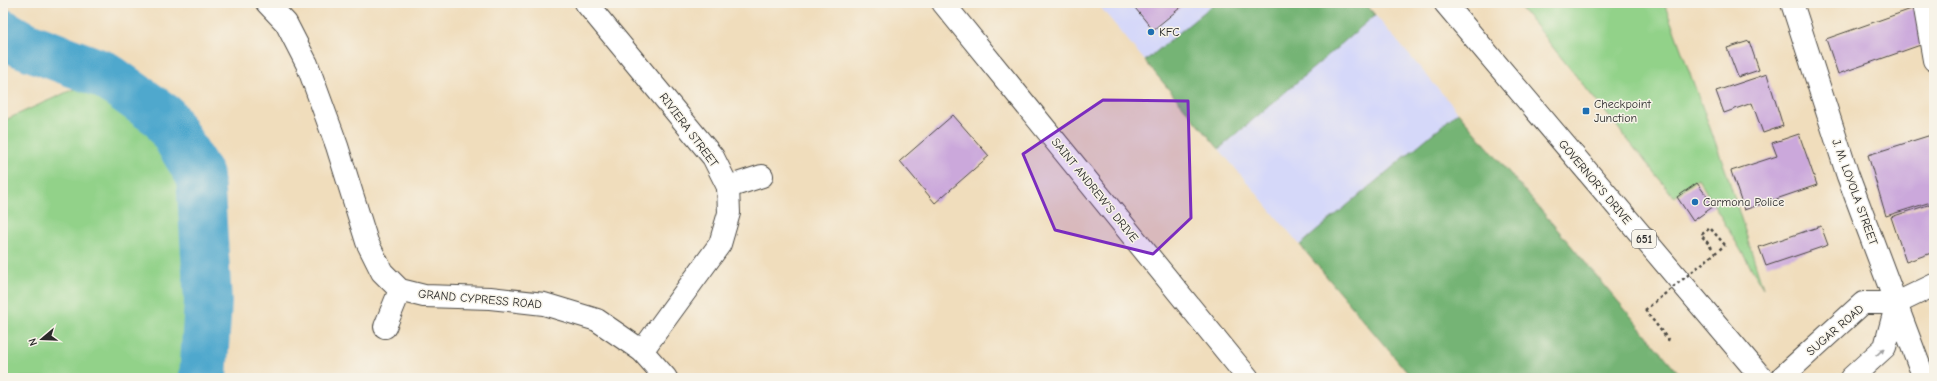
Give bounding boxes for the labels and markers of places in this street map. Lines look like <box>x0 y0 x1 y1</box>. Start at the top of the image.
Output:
place label: KFC <box>1159 25 1180 39</box>
marker: KFC <box>1146 27 1156 37</box>
place label: Checkpoint Junction <box>1594 97 1651 125</box>
marker: Checkpoint Junction <box>1581 106 1591 116</box>
place label: Carmona Police <box>1703 195 1784 209</box>
marker: Carmona Police <box>1690 197 1700 207</box>

